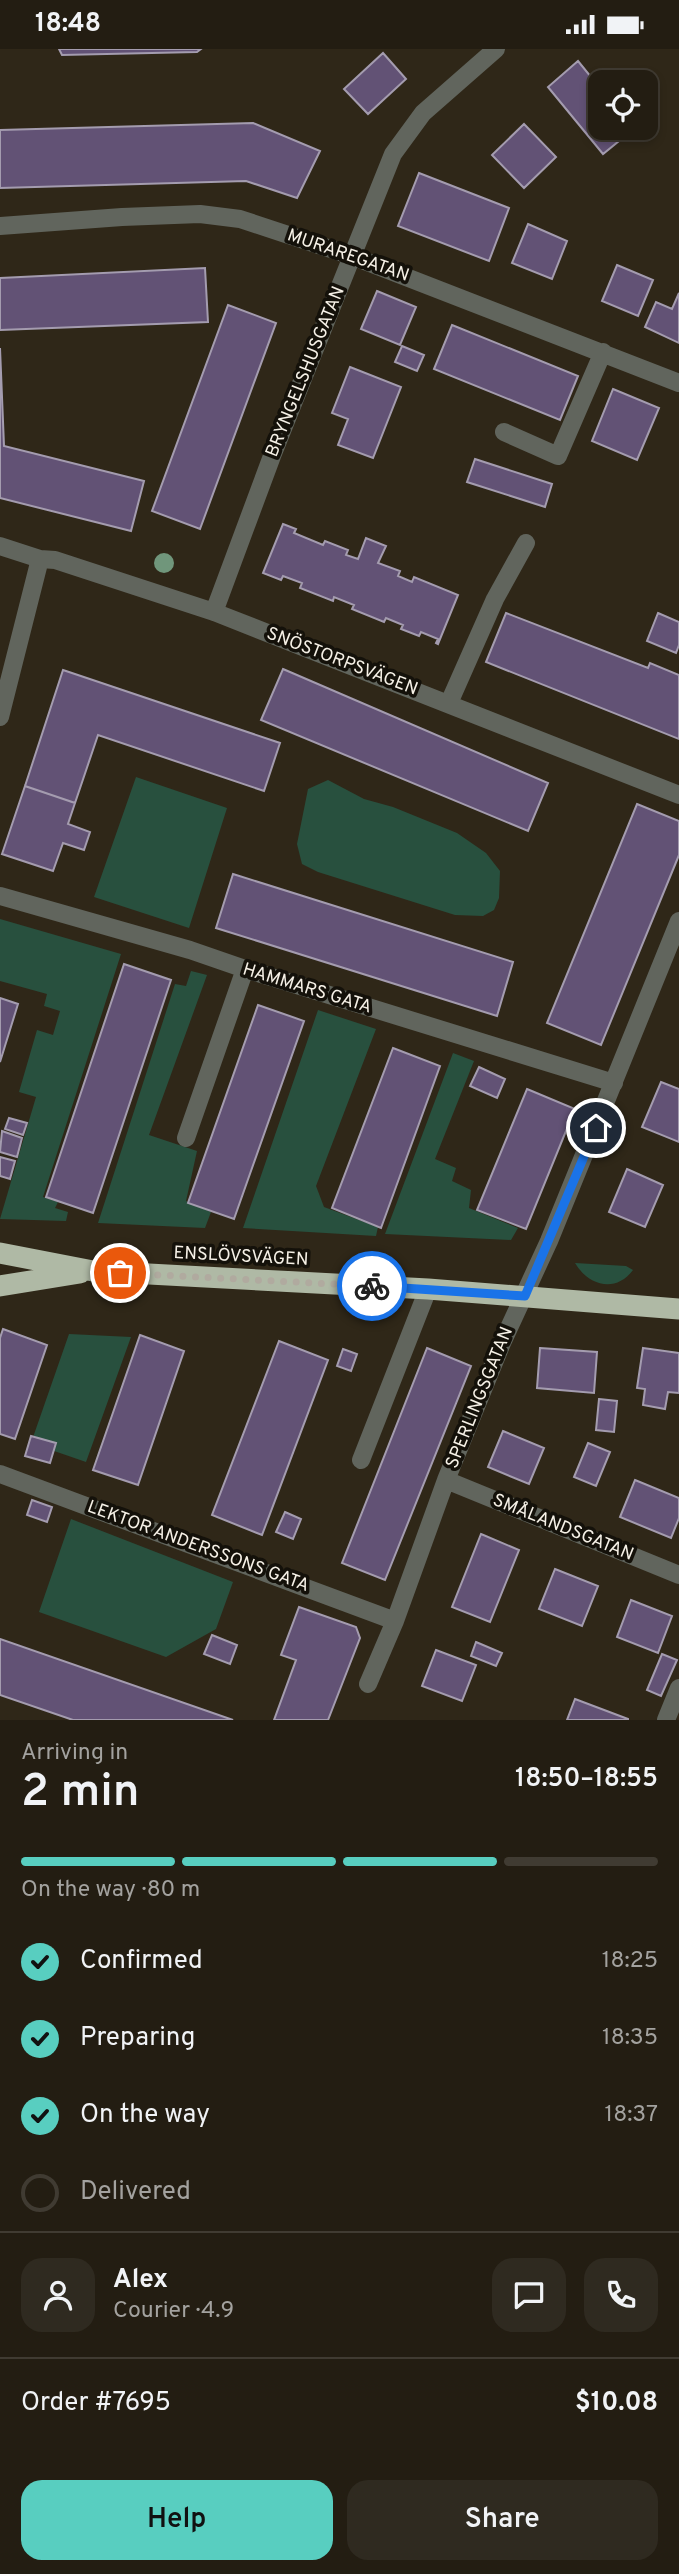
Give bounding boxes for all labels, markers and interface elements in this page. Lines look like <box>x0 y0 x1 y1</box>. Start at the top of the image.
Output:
text: 18:48 <box>35 8 101 41</box>
map controls <box>588 70 658 140</box>
button: locate <box>588 70 658 140</box>
street label: MURAREGATAN <box>284 224 412 288</box>
street label: BRYNGELSHUSGATAN <box>261 283 351 461</box>
street label: SNÖSTORPSVÄGEN <box>263 621 422 701</box>
street label: HAMMARS GATA <box>240 958 374 1020</box>
pin <box>566 1098 626 1158</box>
icon: home <box>577 1109 615 1147</box>
street label: ENSLÖVSVÄGEN <box>173 1240 309 1272</box>
pin <box>90 1243 150 1303</box>
courier <box>337 1251 407 1321</box>
icon: bag <box>101 1254 139 1292</box>
icon: bike <box>353 1267 391 1305</box>
street label: SPERLINGSGATAN <box>441 1324 519 1472</box>
street label: SMÅLANDSGATAN <box>489 1489 637 1567</box>
street label: LEKTOR ANDERSSONS GATA <box>84 1496 312 1598</box>
text: Arriving in <box>21 1739 128 1768</box>
text: 18:50–18:55 <box>515 1763 658 1796</box>
text: 2 min <box>21 1764 140 1823</box>
text: On the way · 80 m <box>21 1876 200 1905</box>
icon: check <box>21 1943 59 1981</box>
text: Confirmed <box>80 1945 203 1978</box>
text: 18:25 <box>602 1947 658 1976</box>
icon: check <box>21 2020 59 2058</box>
text: Preparing <box>80 2022 195 2055</box>
text: 18:35 <box>602 2024 658 2053</box>
icon: check <box>21 2097 59 2135</box>
text: On the way <box>80 2099 210 2132</box>
text: 18:37 <box>605 2101 658 2130</box>
text: Delivered <box>80 2176 191 2209</box>
button: person <box>21 2258 95 2332</box>
button: chat <box>492 2258 566 2332</box>
button: phone <box>584 2258 658 2332</box>
text: Alex <box>113 2264 168 2297</box>
text: Courier · 4.9 <box>113 2297 234 2326</box>
text: Order #7695 <box>21 2387 171 2420</box>
text: $10.08 <box>575 2387 658 2420</box>
button: Help <box>21 2480 333 2560</box>
button: Share <box>347 2480 658 2560</box>

